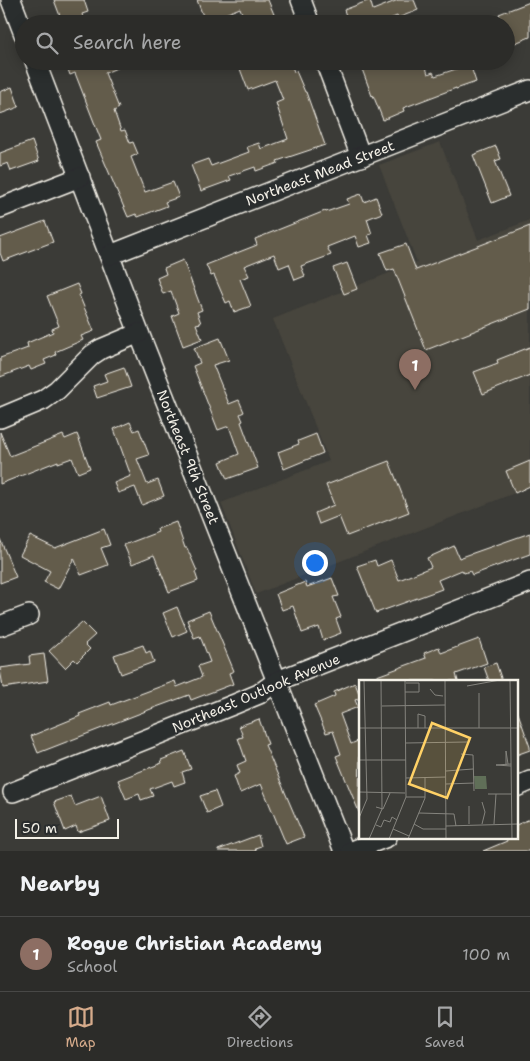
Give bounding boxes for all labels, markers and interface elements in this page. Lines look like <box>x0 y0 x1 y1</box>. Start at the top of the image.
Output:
search box <box>15 15 515 70</box>
icon: search <box>33 29 61 57</box>
text: Search here <box>73 30 182 55</box>
street label: Northeast Mead Street <box>243 136 397 210</box>
pin: 1 <box>399 349 431 390</box>
street label: Northeast 9th Street <box>153 387 223 527</box>
your location <box>302 550 328 576</box>
street label: Northeast Outlook Avenue <box>169 649 343 737</box>
inset map <box>359 680 518 838</box>
scale bar <box>15 816 119 839</box>
text: 50 m <box>22 819 57 837</box>
text: Nearby <box>20 870 100 898</box>
text: Rogue Christian Academy <box>67 931 322 956</box>
text: 1 <box>32 944 40 965</box>
text: 100 m <box>462 944 510 965</box>
text: School <box>67 956 117 977</box>
tab: Map <box>66 1003 96 1051</box>
tab: Directions <box>227 1003 293 1051</box>
tab: Saved <box>425 1003 464 1051</box>

